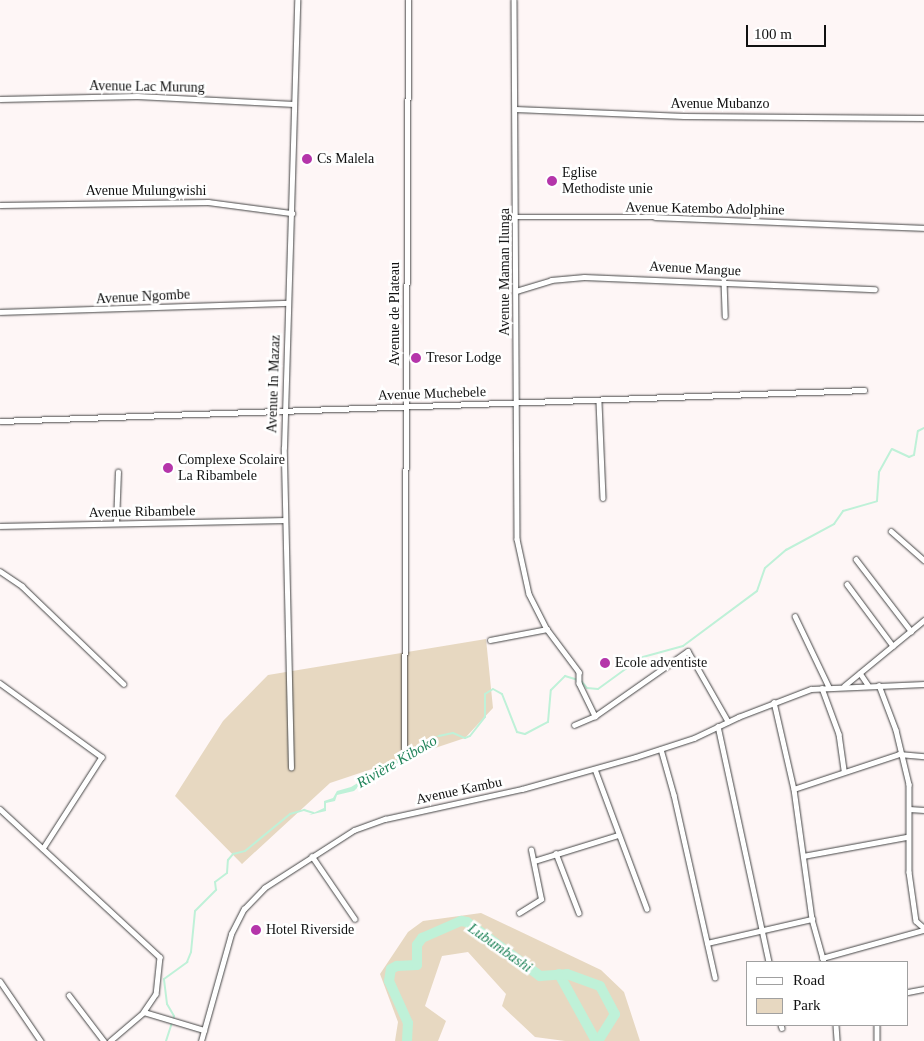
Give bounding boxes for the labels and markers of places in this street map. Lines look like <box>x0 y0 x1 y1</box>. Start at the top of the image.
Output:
place label: Cs Malela <box>317 151 374 167</box>
marker: Cs Malela <box>301 153 313 165</box>
place label: Eglise Methodiste unie <box>562 165 653 198</box>
marker: Eglise Methodiste unie <box>546 175 558 187</box>
place label: Tresor Lodge <box>426 350 501 366</box>
marker: Tresor Lodge <box>410 352 422 364</box>
place label: Complexe Scolaire La Ribambele <box>178 452 285 484</box>
marker: Complexe Scolaire La Ribambele <box>162 462 174 474</box>
place label: Ecole adventiste <box>615 655 707 671</box>
marker: Ecole adventiste <box>599 657 611 669</box>
place label: Hotel Riverside <box>266 922 354 938</box>
marker: Hotel Riverside <box>250 924 262 936</box>

